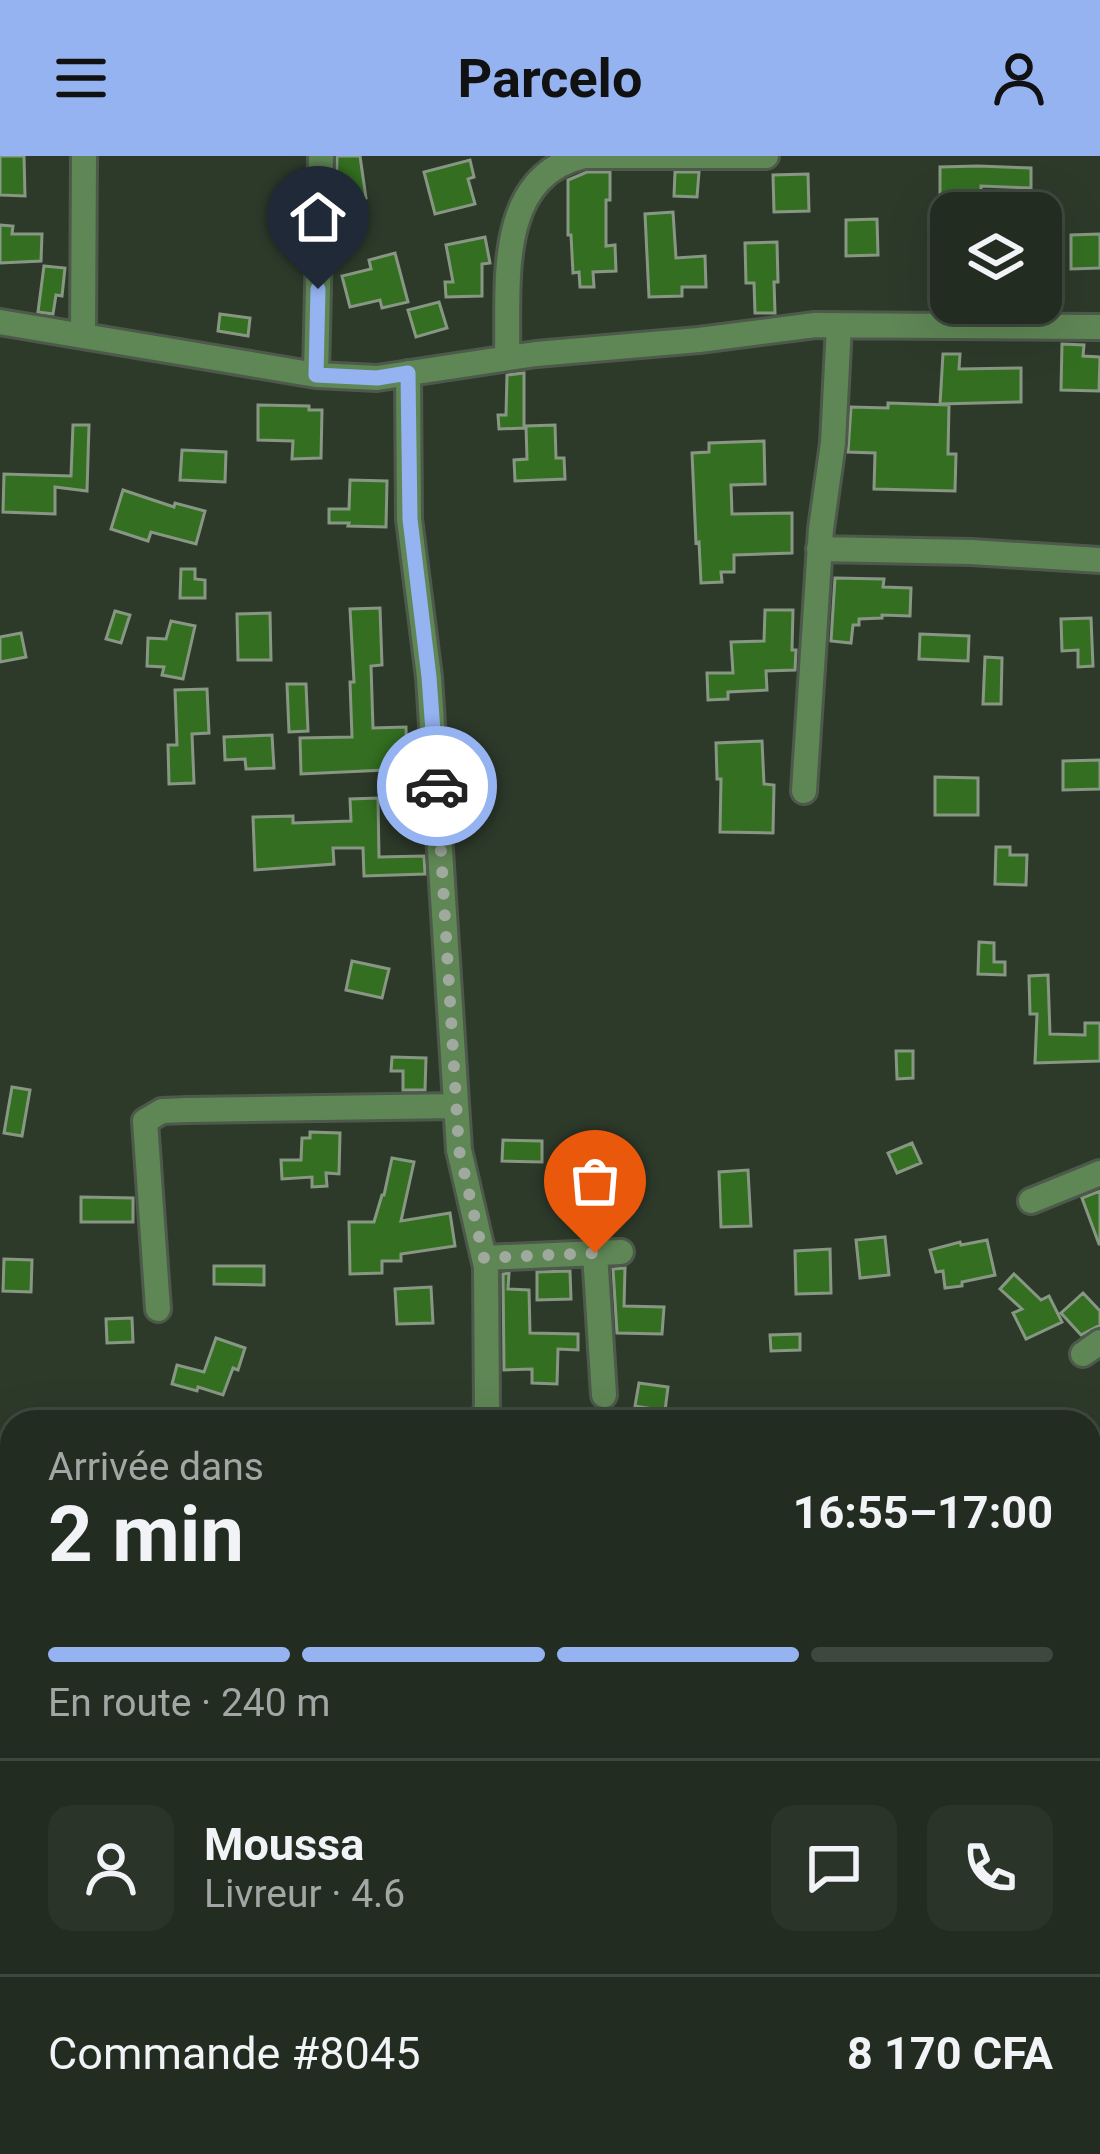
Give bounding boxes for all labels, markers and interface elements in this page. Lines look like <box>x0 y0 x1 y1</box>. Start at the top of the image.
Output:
icon: menu <box>48 45 114 111</box>
icon: person <box>986 45 1052 111</box>
text: Parcelo <box>458 47 642 110</box>
pin <box>267 166 369 289</box>
icon: home <box>285 184 351 250</box>
map controls <box>930 192 1062 324</box>
button: layers <box>930 192 1062 324</box>
courier <box>377 726 497 846</box>
icon: car <box>404 753 470 819</box>
pin <box>544 1130 646 1253</box>
icon: bag <box>562 1148 628 1214</box>
text: Arrivée dans <box>48 1444 264 1490</box>
text: 16:55–17:00 <box>793 1486 1053 1539</box>
text: 2 min <box>48 1489 244 1580</box>
text: En route · 240 m <box>48 1680 331 1726</box>
button: person <box>48 1805 174 1931</box>
button: chat <box>771 1805 897 1931</box>
button: phone <box>927 1805 1053 1931</box>
text: Moussa <box>204 1818 364 1871</box>
text: Livreur · 4.6 <box>204 1871 405 1917</box>
text: Commande #8045 <box>48 2027 420 2080</box>
text: 8 170 CFA <box>847 2027 1053 2080</box>

